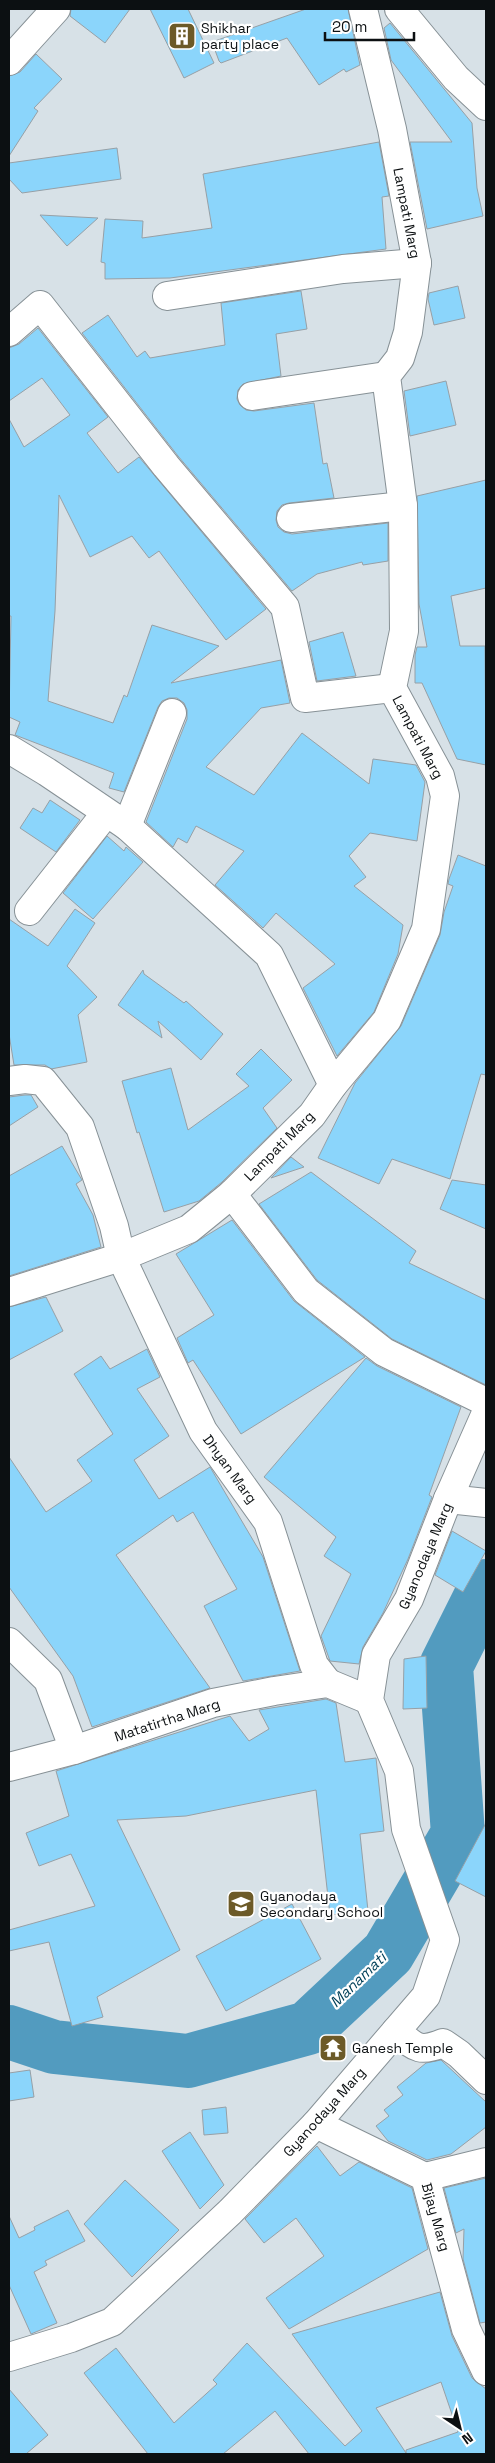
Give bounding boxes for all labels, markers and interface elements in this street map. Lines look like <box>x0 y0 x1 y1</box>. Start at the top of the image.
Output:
scale bar <box>325 10 414 42</box>
text: 20 m <box>332 17 367 36</box>
place label: Shikhar party place <box>201 19 279 53</box>
building icon: Shikhar party place <box>167 21 197 51</box>
street label: Lampati Marg <box>389 166 425 260</box>
street label: Lampati Marg <box>388 692 448 782</box>
street label: Lampati Marg <box>240 1107 318 1185</box>
street label: Dhyan Marg <box>199 1431 261 1507</box>
street label: Gyanodaya Marg <box>394 1500 456 1612</box>
street label: Matatirtha Marg <box>112 1694 222 1746</box>
place label: Gyanodaya Secondary School <box>260 1887 383 1921</box>
school or university icon: Gyanodaya Secondary School <box>226 1889 256 1919</box>
water label: Manamati <box>325 1947 391 2011</box>
temple icon: Ganesh Temple <box>318 2033 348 2063</box>
place label: Ganesh Temple <box>352 2039 453 2057</box>
street label: Gyanodaya Marg <box>279 2063 369 2161</box>
street label: Bijay Marg <box>418 2181 454 2253</box>
north arrow <box>435 2403 485 2453</box>
text: N <box>458 2429 476 2449</box>

